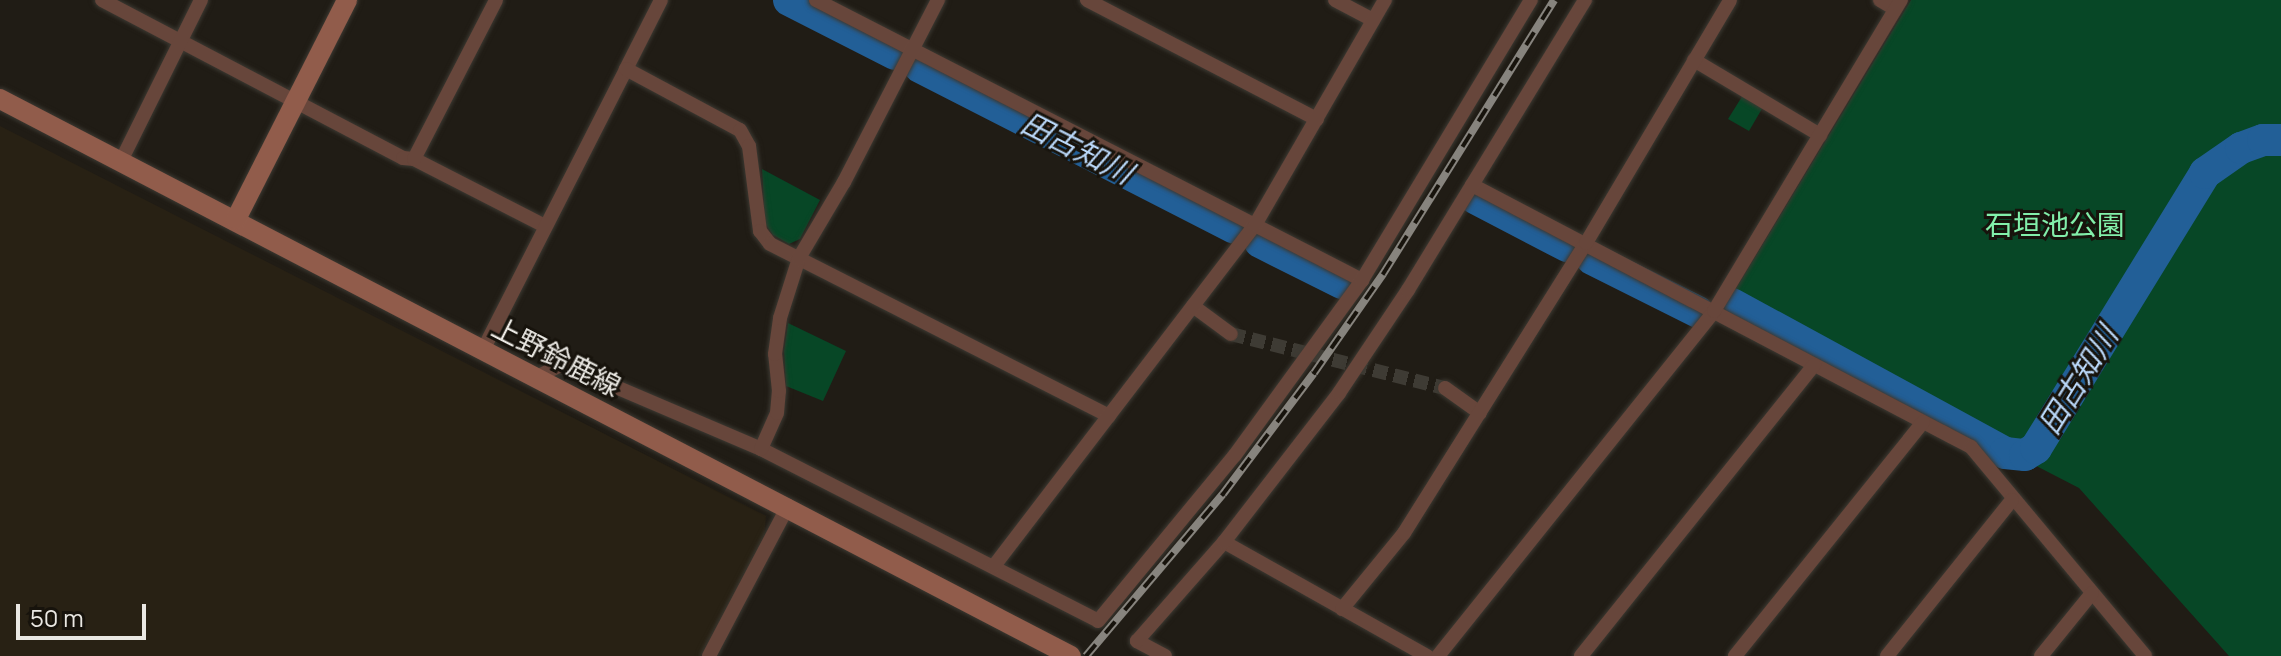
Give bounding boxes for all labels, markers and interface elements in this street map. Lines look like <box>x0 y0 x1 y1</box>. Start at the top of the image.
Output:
water label: 田古知川 <box>1015 105 1139 191</box>
park label: 石垣池公園 <box>1985 207 2125 241</box>
street label: 上野鈴鹿線 <box>487 309 627 403</box>
water label: 田古知川 <box>2031 320 2125 440</box>
scale bar <box>20 588 150 638</box>
text: 50 m <box>30 601 84 634</box>

